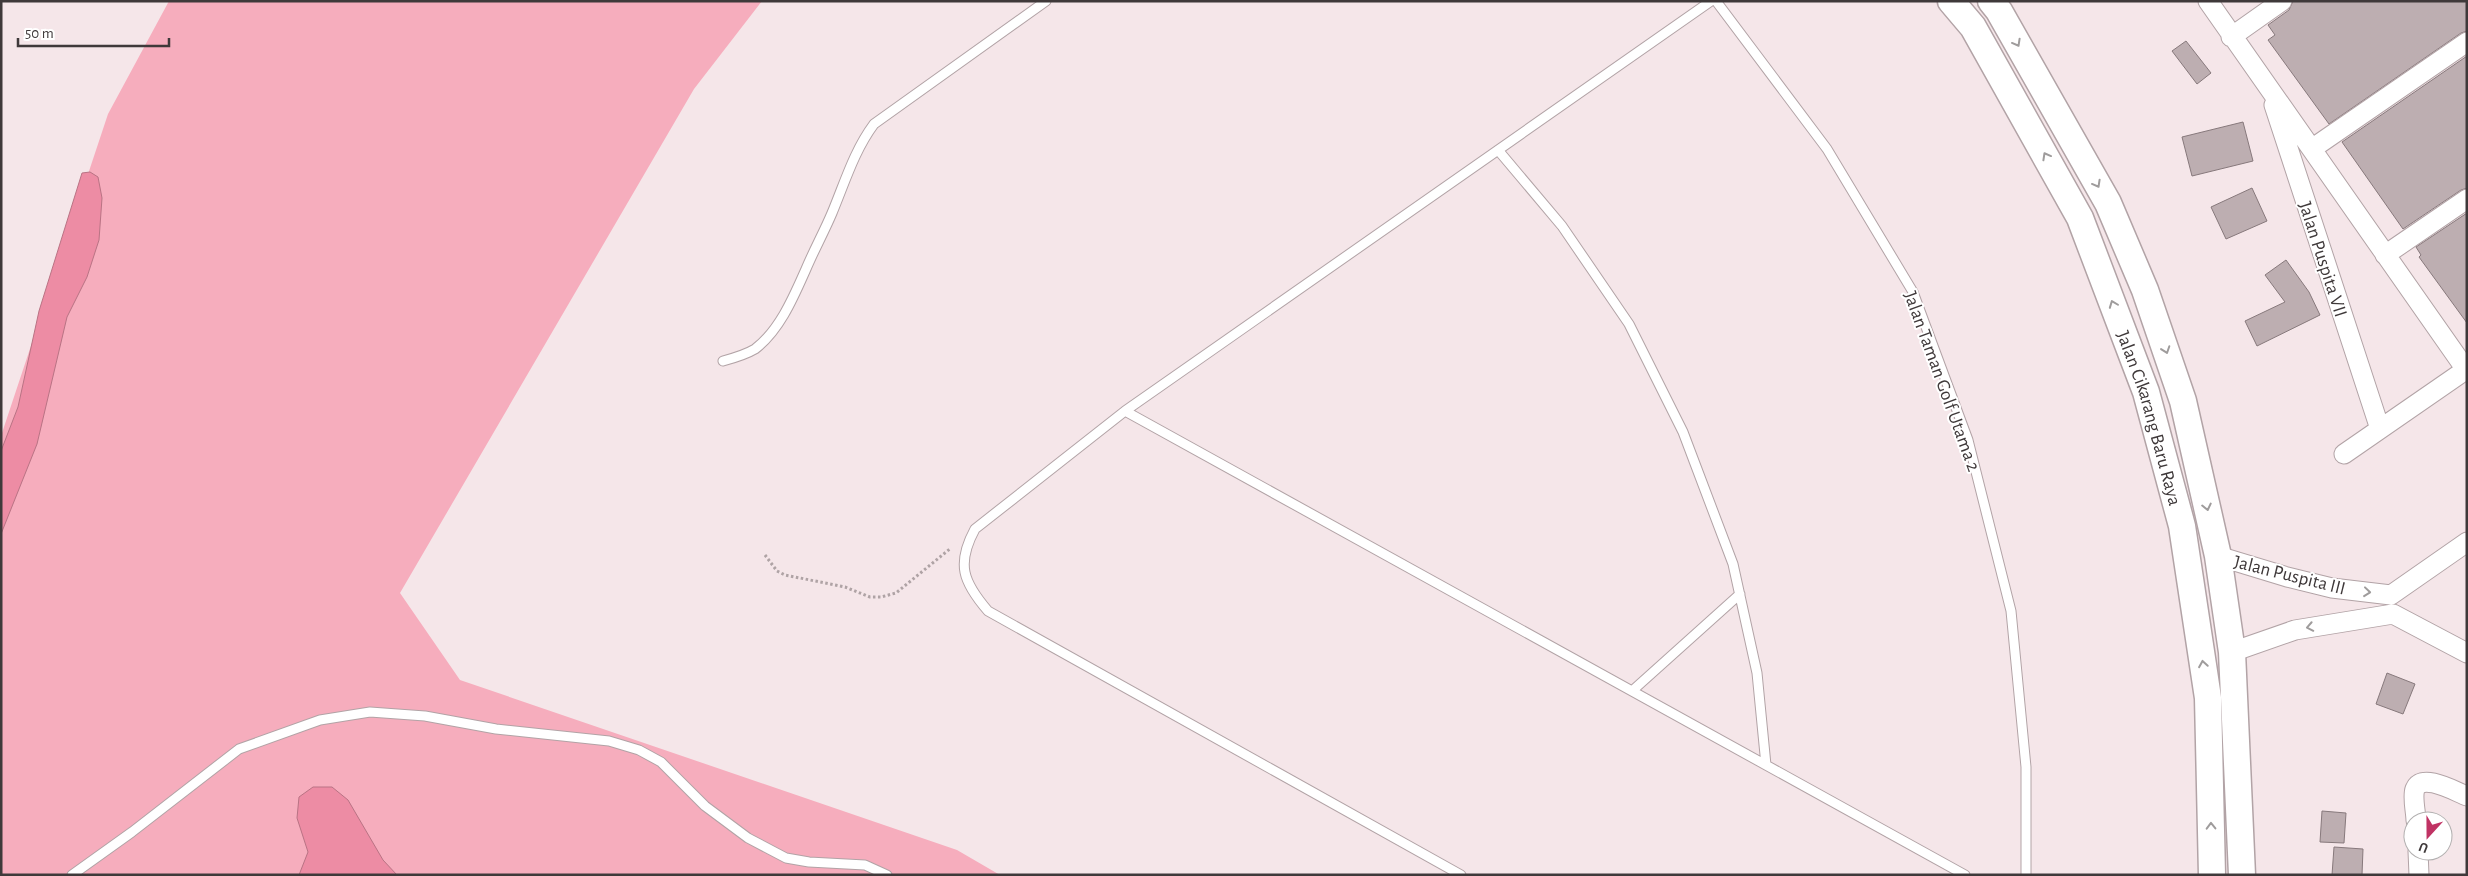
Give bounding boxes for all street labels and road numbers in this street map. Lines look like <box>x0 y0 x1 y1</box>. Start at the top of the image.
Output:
street label: Jalan Puspita VII <box>2295 199 2350 319</box>
street label: Jalan Taman Golf Utama 2 <box>1900 289 1983 474</box>
street label: Jalan Cikarang Baru Raya <box>2113 328 2184 508</box>
street label: Jalan Puspita III <box>2232 552 2347 599</box>

